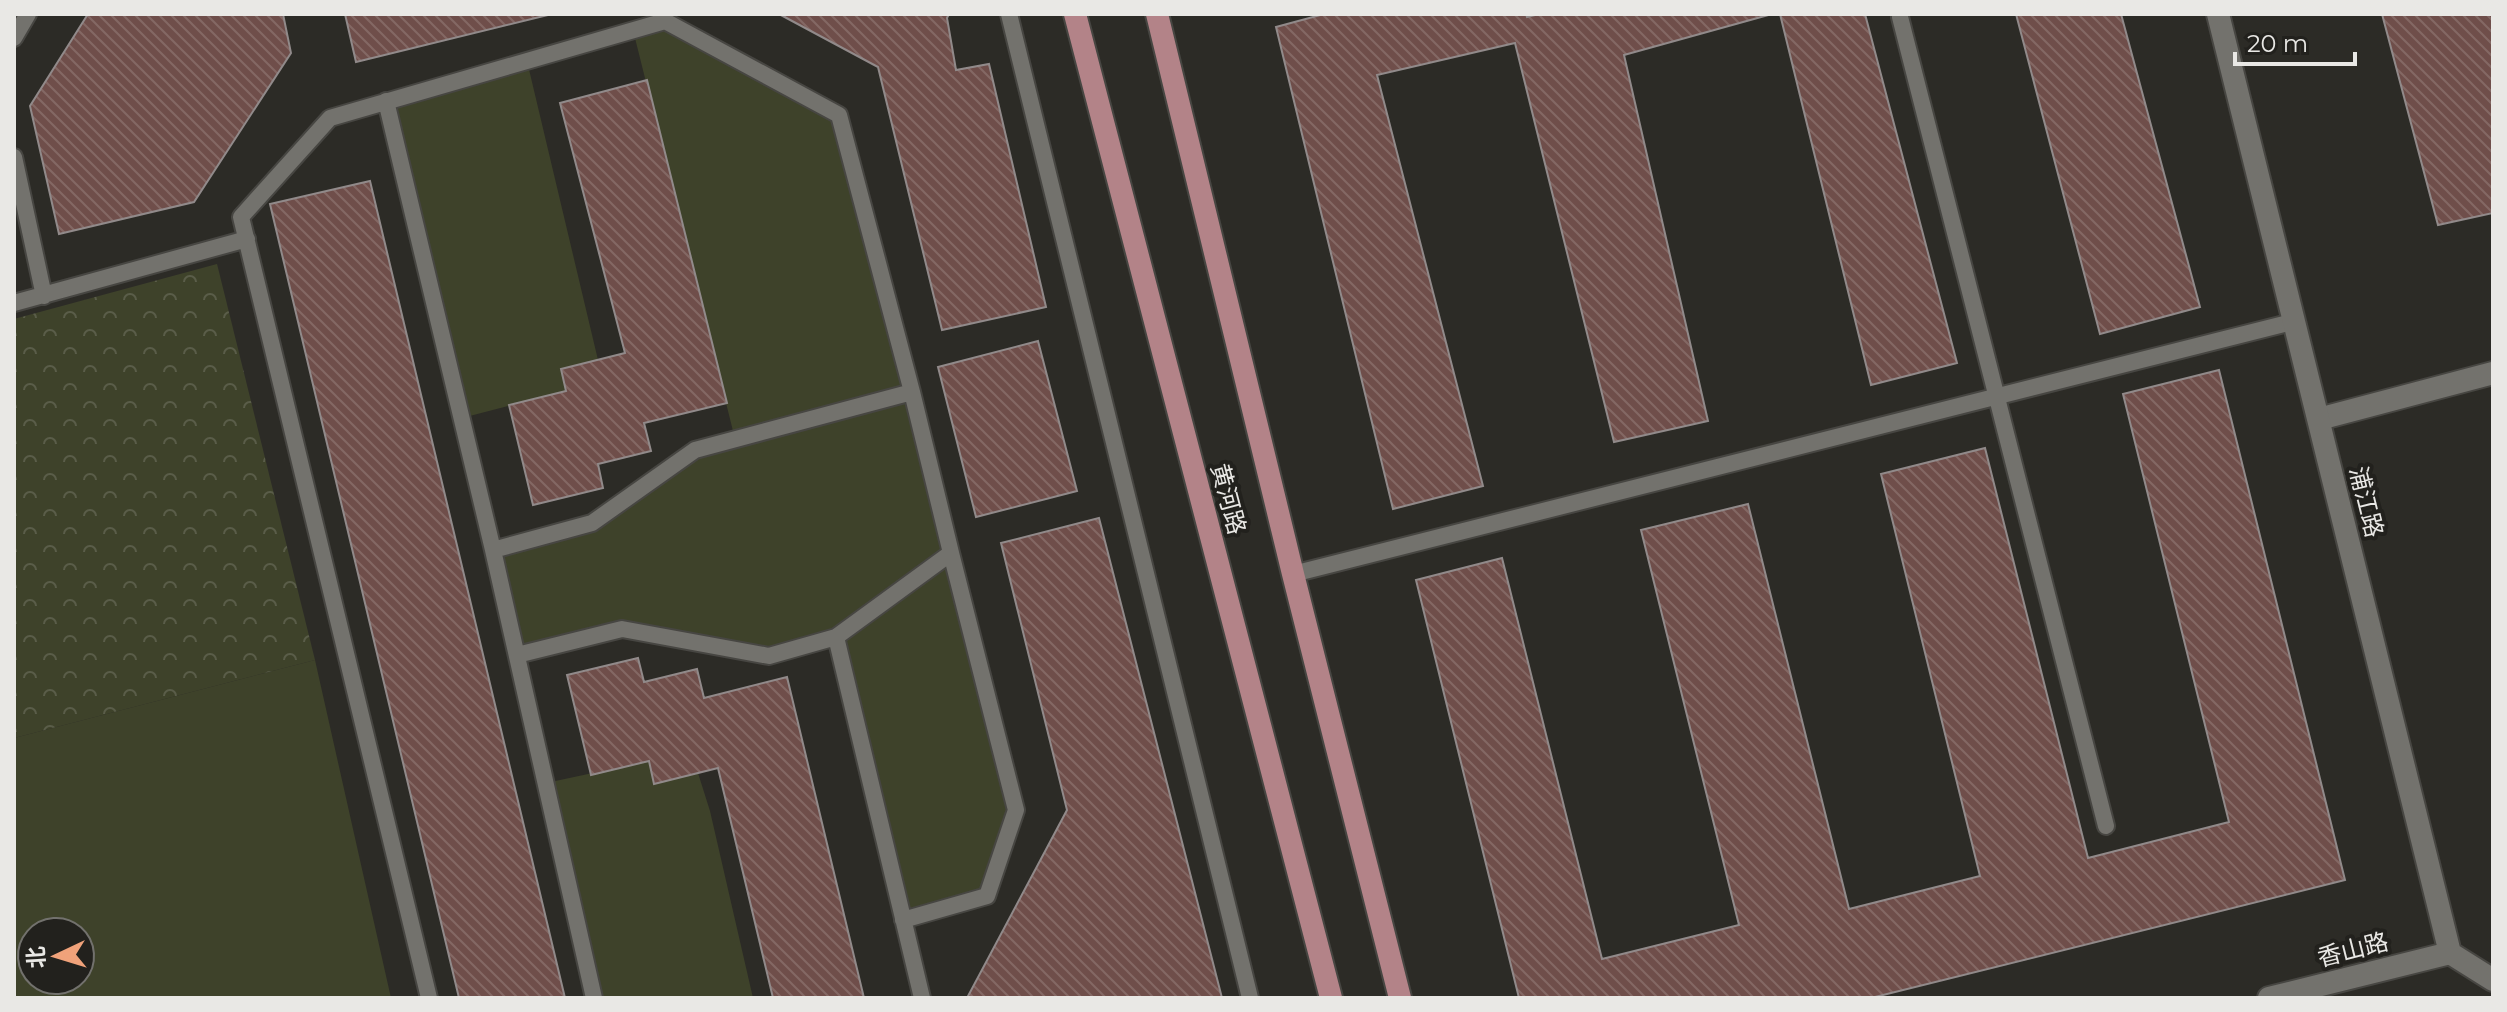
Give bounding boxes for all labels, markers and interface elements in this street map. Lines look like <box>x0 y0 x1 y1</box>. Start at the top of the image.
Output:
scale bar <box>2235 16 2355 66</box>
text: 20 m <box>2247 29 2308 58</box>
street label: 黄河路 <box>1205 460 1252 537</box>
street label: 浦江路 <box>2344 463 2389 540</box>
north arrow <box>16 916 96 996</box>
street label: 香山路 <box>2314 927 2391 972</box>
text: 北 <box>22 945 51 969</box>

